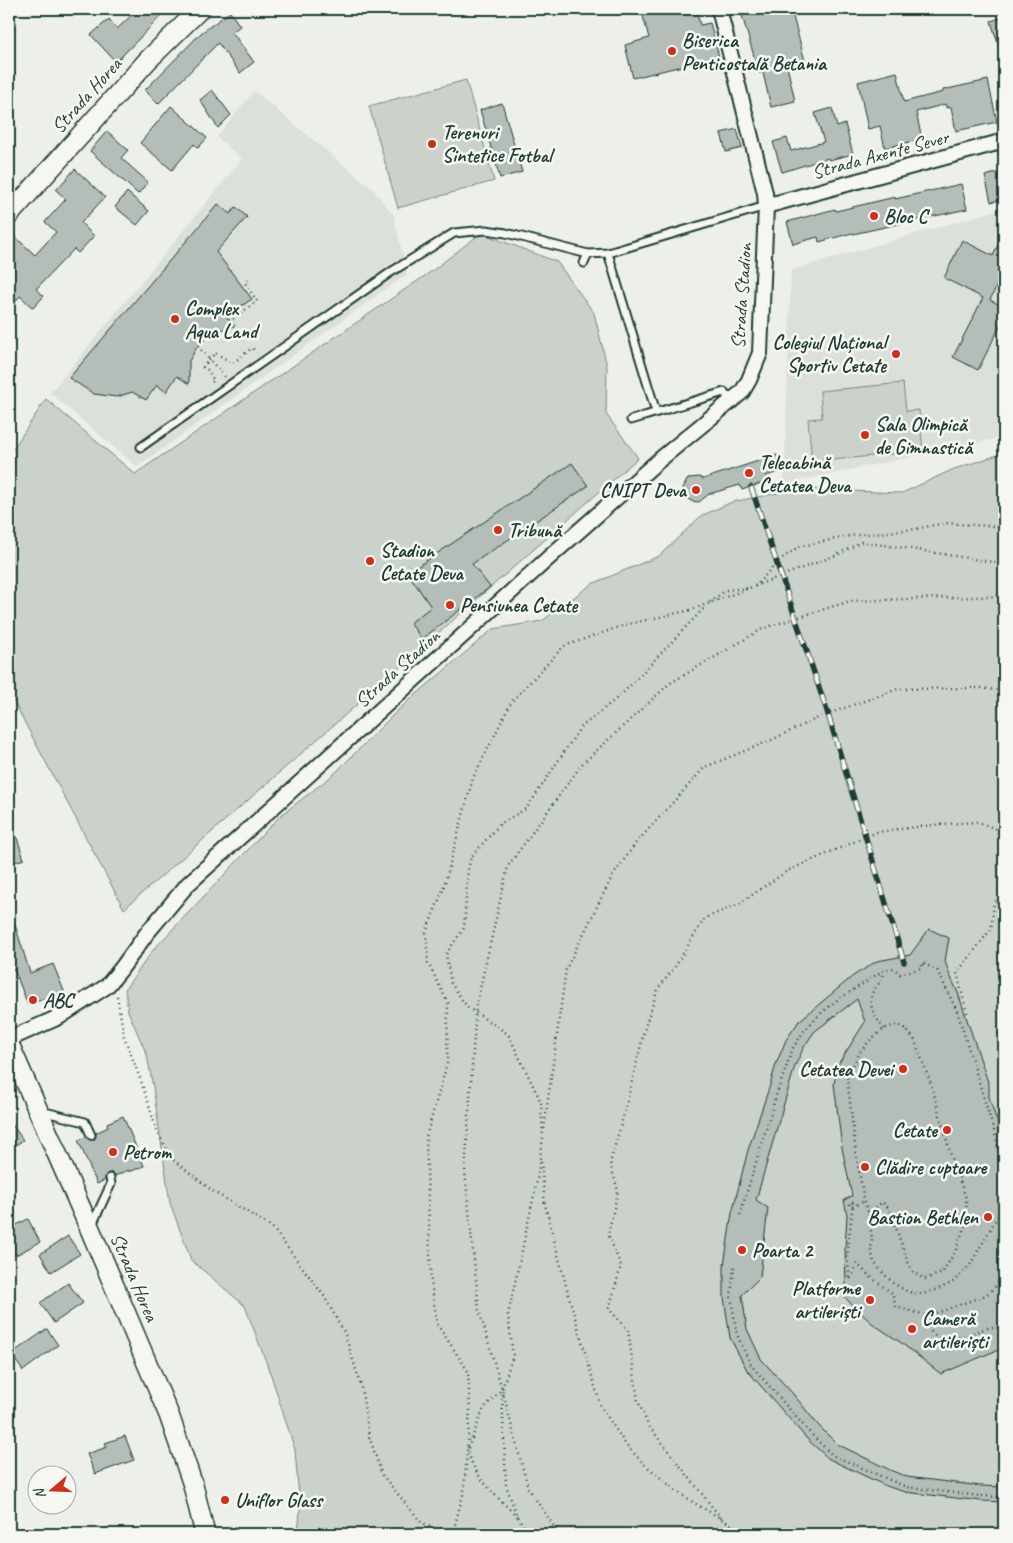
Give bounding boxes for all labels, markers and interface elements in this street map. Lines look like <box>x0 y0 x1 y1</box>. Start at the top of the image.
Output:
place label: Biserica Penticostală Betania <box>682 28 828 76</box>
marker: Biserica Penticostală Betania <box>666 45 678 57</box>
street label: Strada Horea <box>46 51 128 138</box>
place label: Terenuri Sintetice Fotbal <box>442 120 556 168</box>
street label: Strada Axente Sever <box>809 124 953 185</box>
marker: Terenuri Sintetice Fotbal <box>426 138 438 150</box>
place label: Bloc C <box>884 204 931 229</box>
marker: Bloc C <box>868 210 880 222</box>
street label: Strada Stadion <box>725 241 758 350</box>
place label: Complex Aqua Land <box>185 296 261 344</box>
marker: Complex Aqua Land <box>169 313 181 325</box>
place label: Colegiul Național Sportiv Cetate <box>773 330 889 378</box>
marker: Colegiul Național Sportiv Cetate <box>890 348 902 360</box>
place label: Sala Olimpică de Gimnastică <box>875 412 974 460</box>
marker: Sala Olimpică de Gimnastică <box>859 429 871 441</box>
place label: Telecabină Cetatea Deva <box>759 450 852 498</box>
marker: Telecabină Cetatea Deva <box>743 467 755 479</box>
place label: CNIPT Deva <box>600 478 688 503</box>
marker: CNIPT Deva <box>690 484 702 496</box>
place label: Tribună <box>508 518 563 543</box>
marker: Tribună <box>492 524 504 536</box>
place label: Stadion Cetate Deva <box>380 538 464 586</box>
marker: Stadion Cetate Deva <box>364 555 376 567</box>
place label: Pensiunea Cetate <box>460 593 578 618</box>
marker: Pensiunea Cetate <box>444 599 456 611</box>
street label: Strada Stadion <box>350 623 446 713</box>
place label: ABC <box>43 988 76 1013</box>
marker: ABC <box>27 994 39 1006</box>
place label: Cetatea Devei <box>799 1057 896 1082</box>
marker: Cetatea Devei <box>897 1063 909 1075</box>
place label: Cetate <box>893 1118 938 1143</box>
marker: Cetate <box>941 1124 953 1136</box>
place label: Petrom <box>123 1140 173 1165</box>
marker: Petrom <box>107 1146 119 1158</box>
place label: Clădire cuptoare <box>875 1155 987 1180</box>
marker: Clădire cuptoare <box>859 1161 871 1173</box>
place label: Bastion Bethlen <box>867 1205 979 1230</box>
marker: Bastion Bethlen <box>982 1211 994 1223</box>
street label: Strada Horea <box>105 1229 165 1327</box>
place label: Poarta 2 <box>752 1238 814 1263</box>
marker: Poarta 2 <box>736 1244 748 1256</box>
place label: Platforme artileriști <box>792 1276 863 1324</box>
marker: Platforme artileriști <box>864 1294 876 1306</box>
place label: Cameră artileriști <box>922 1306 991 1354</box>
marker: Cameră artileriști <box>906 1323 918 1335</box>
north arrow <box>28 1466 78 1516</box>
text: N <box>30 1485 50 1501</box>
place label: Uniflor Glass <box>235 1488 324 1513</box>
marker: Uniflor Glass <box>219 1494 231 1506</box>

